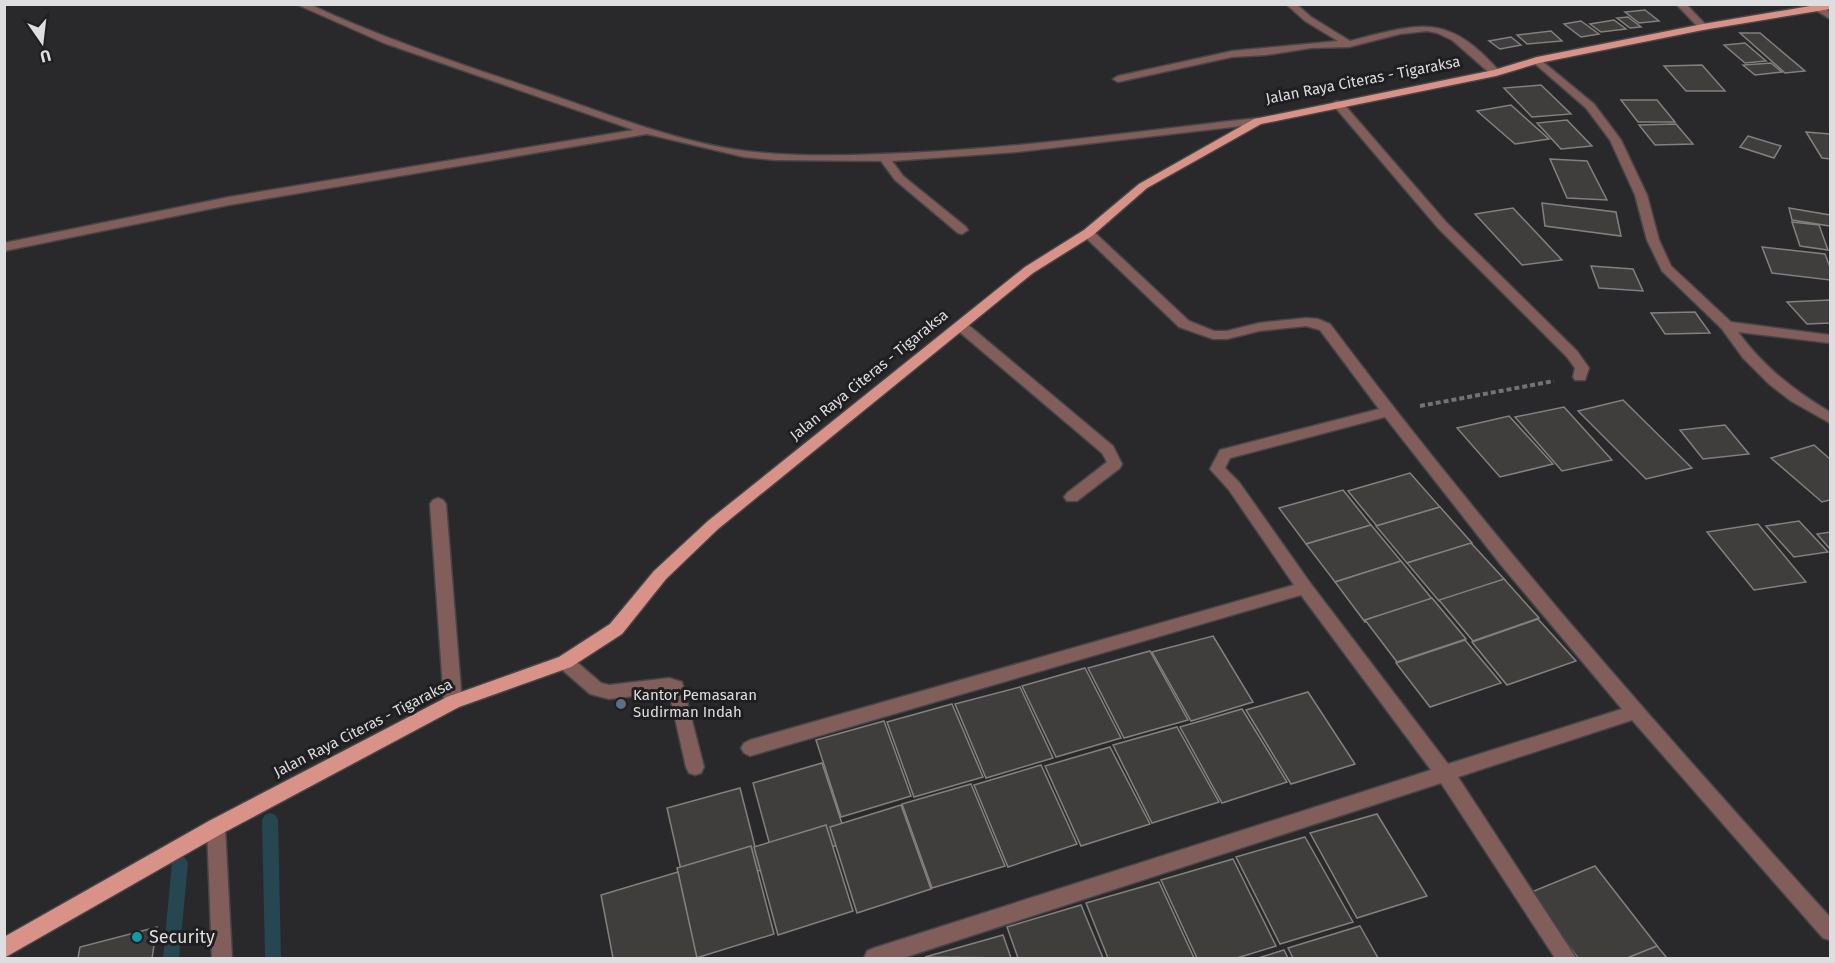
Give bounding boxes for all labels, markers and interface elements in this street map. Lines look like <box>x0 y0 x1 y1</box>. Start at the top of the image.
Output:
north arrow <box>12 12 72 72</box>
text: U <box>38 46 53 67</box>
street label: Jalan Raya Citeras - Tigaraksa <box>1264 52 1462 108</box>
street label: Jalan Raya Citeras - Tigaraksa <box>786 306 952 444</box>
street label: Jalan Raya Citeras - Tigaraksa <box>271 675 455 781</box>
place label: Kantor Pemasaran Sudirman Indah <box>633 686 757 721</box>
marker: Kantor Pemasaran Sudirman Indah <box>614 697 628 711</box>
place label: Security <box>149 926 215 948</box>
marker: Security <box>130 930 144 944</box>

